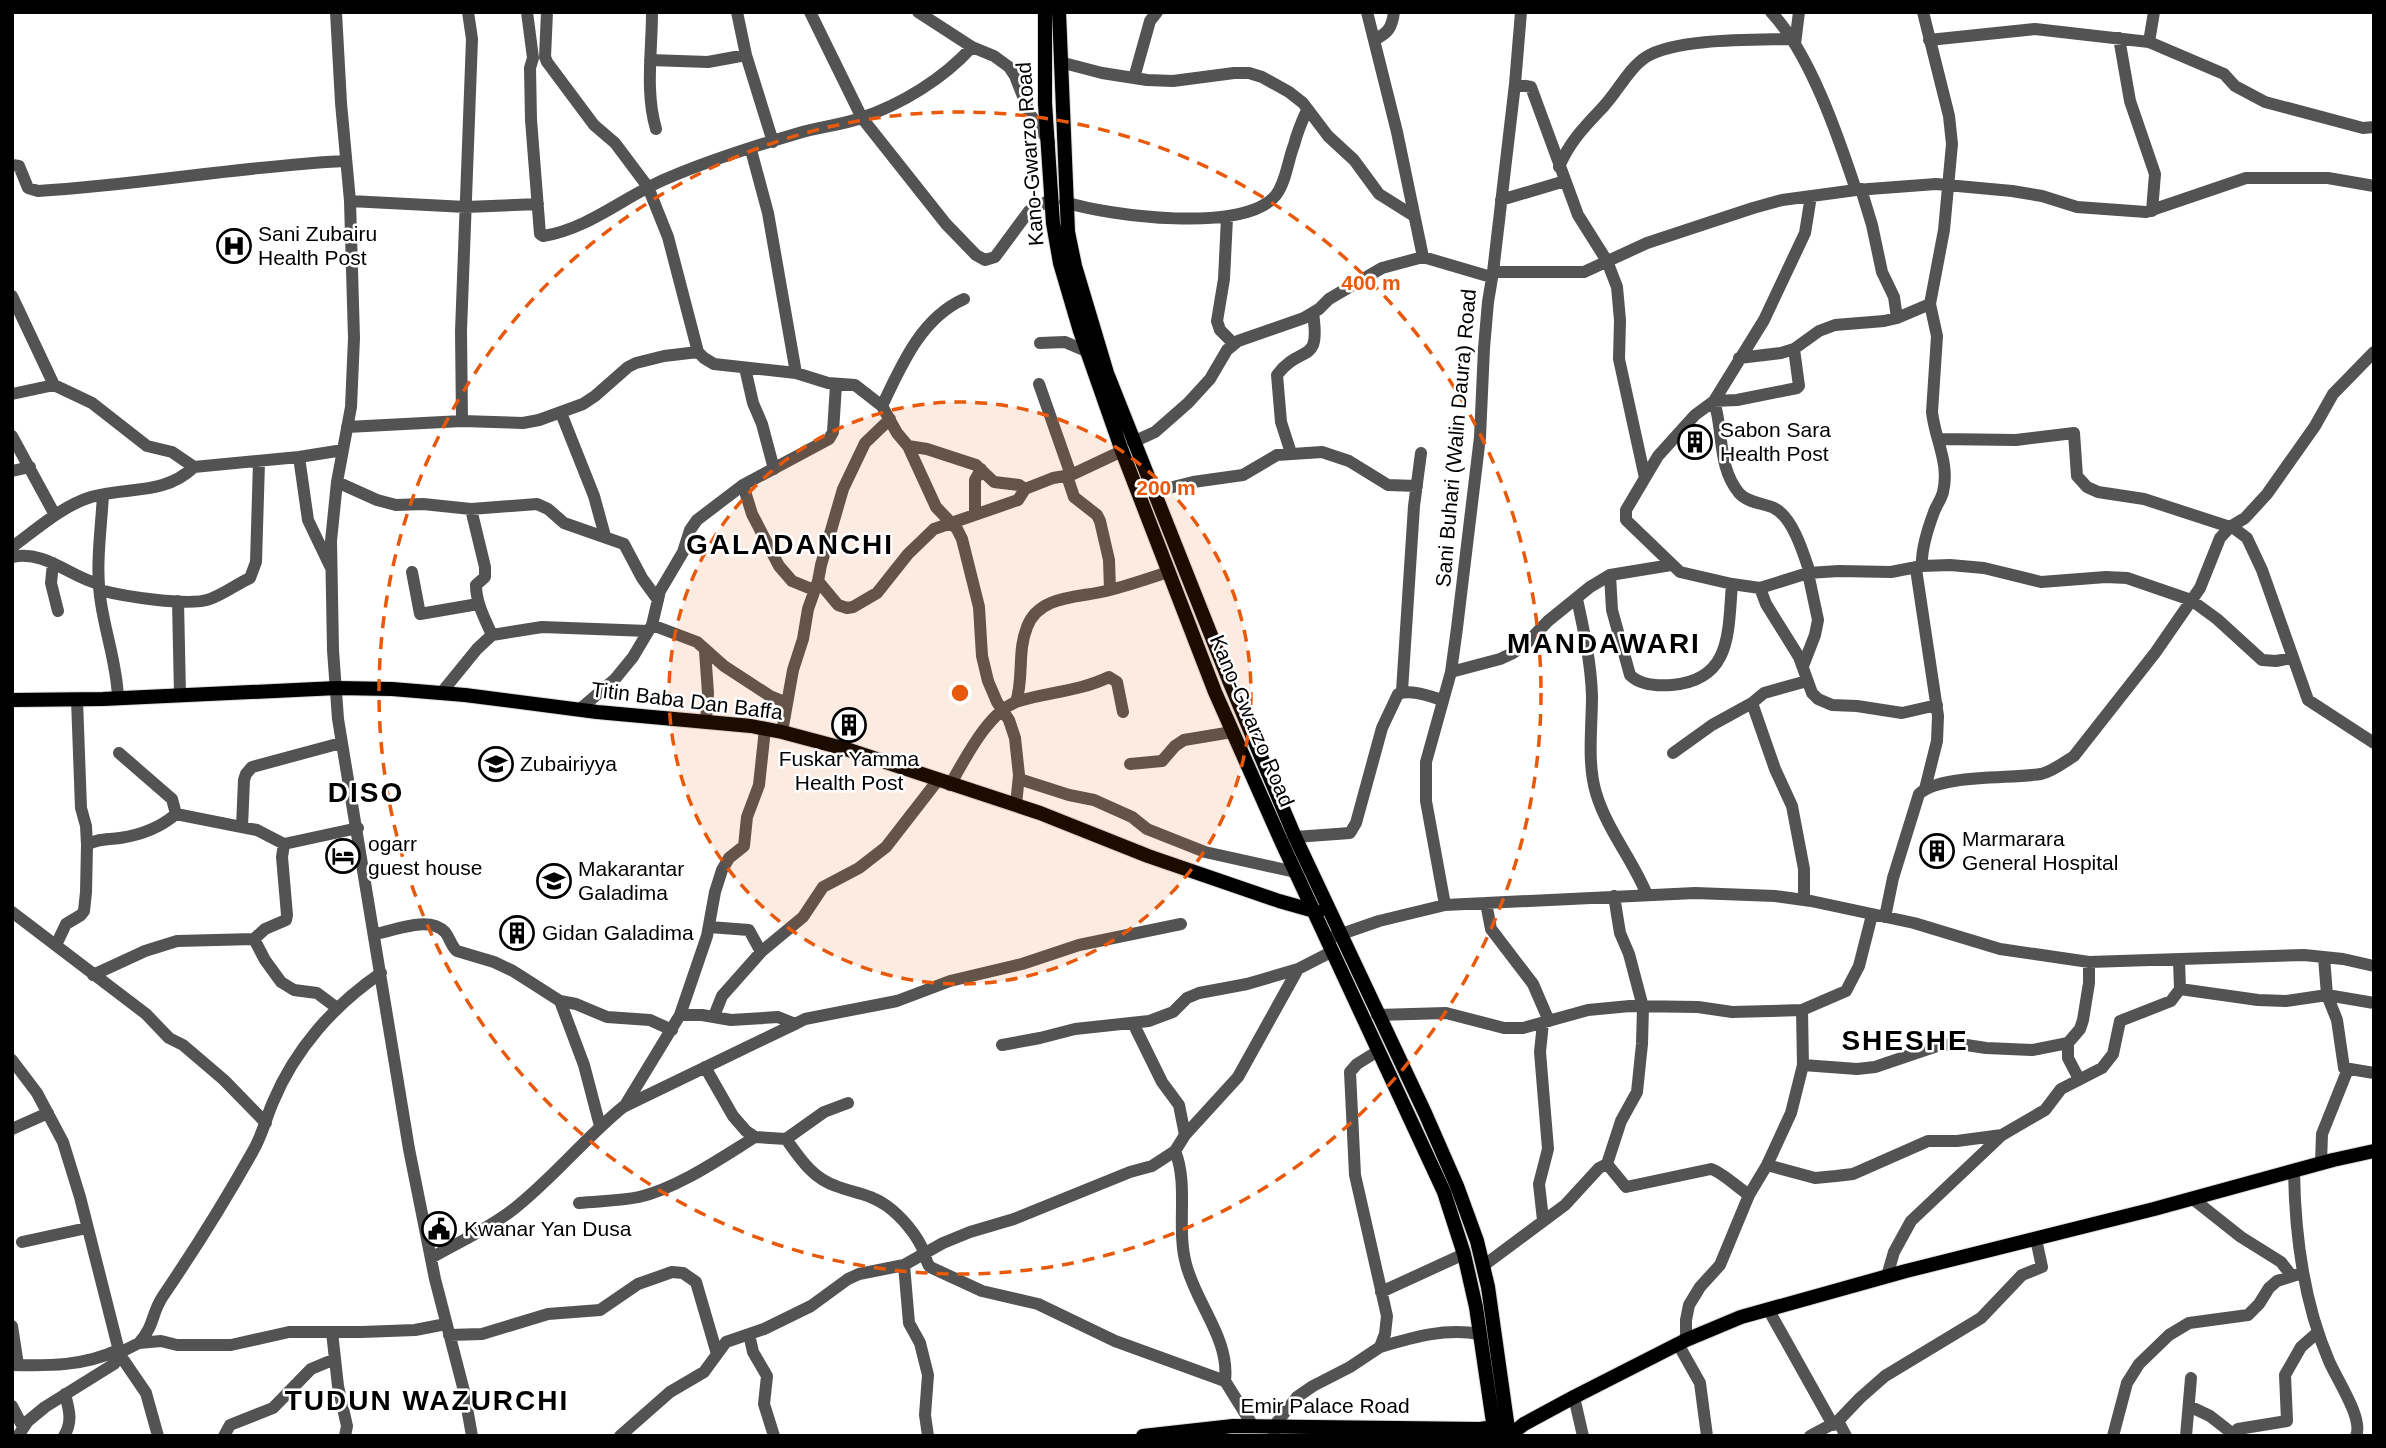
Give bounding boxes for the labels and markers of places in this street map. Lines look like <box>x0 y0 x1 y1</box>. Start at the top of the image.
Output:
place label: Sani Zubairu Health Post <box>258 222 377 269</box>
hospital icon: Sani Zubairu Health Post <box>215 227 253 265</box>
place label: Sabon Sara Health Post <box>1720 418 1831 465</box>
building icon: Sabon Sara Health Post <box>1676 423 1714 461</box>
centre of rings <box>948 681 972 705</box>
building icon: Fuskar Yamma Health Post <box>830 706 868 744</box>
school or university icon: Zubairiyya <box>477 745 515 783</box>
place label: Fuskar Yamma Health Post <box>779 747 920 794</box>
place label: Zubairiyya <box>520 752 617 775</box>
place label: Marmarara General Hospital <box>1962 827 2118 874</box>
place label: ogarr guest house <box>368 832 482 879</box>
building icon: Marmarara General Hospital <box>1918 832 1956 870</box>
hotel icon: ogarr guest house <box>324 837 362 875</box>
place label: Makarantar Galadima <box>578 857 684 904</box>
school or university icon: Makarantar Galadima <box>535 862 573 900</box>
building icon: Gidan Galadima <box>498 914 536 952</box>
place label: Gidan Galadima <box>542 921 694 944</box>
public building icon: Kwanar Yan Dusa <box>420 1210 458 1248</box>
place label: Kwanar Yan Dusa <box>464 1217 632 1240</box>

